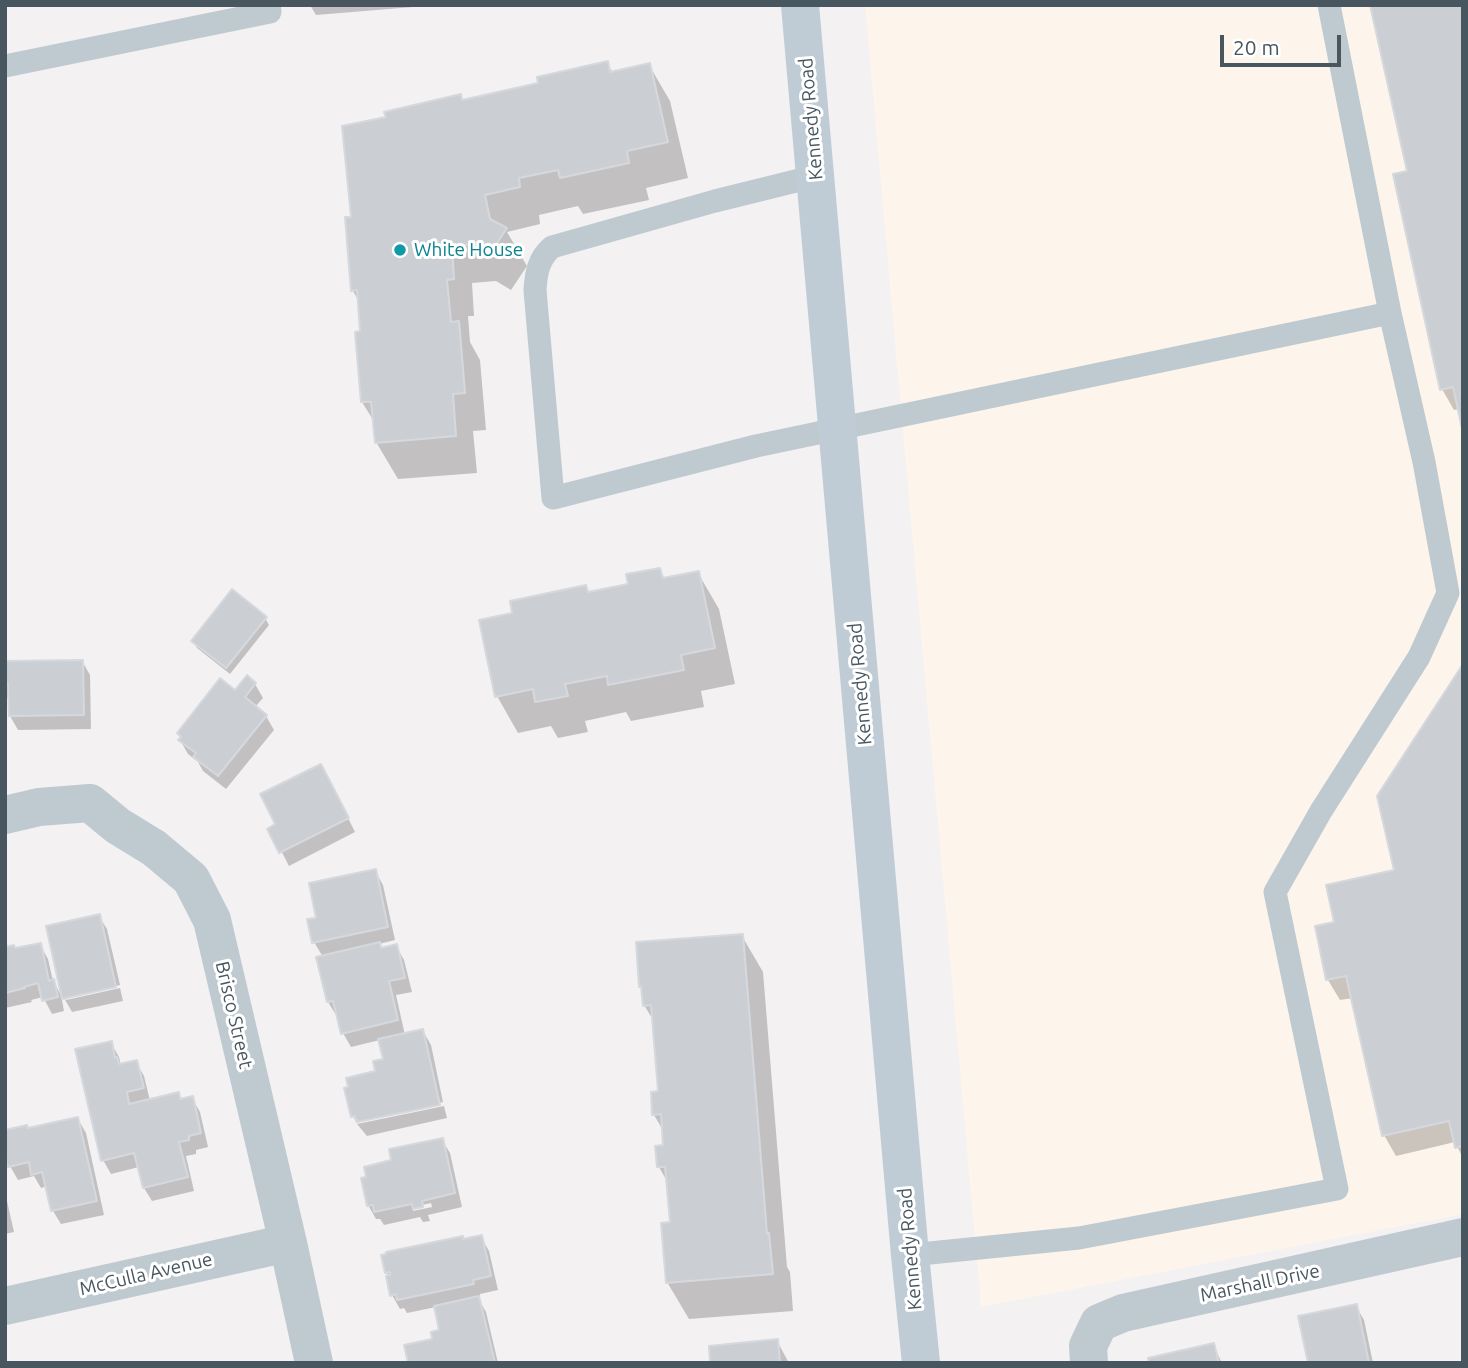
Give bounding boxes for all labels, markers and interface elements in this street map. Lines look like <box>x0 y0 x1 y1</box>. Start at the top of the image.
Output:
scale bar <box>1223 21 1344 65</box>
text: 20 m <box>1233 35 1280 59</box>
street label: Kennedy Road <box>794 57 828 181</box>
place label: White House <box>414 239 523 261</box>
marker: White House <box>392 242 408 258</box>
street label: Kennedy Road <box>843 622 877 746</box>
street label: Brisco Street <box>211 959 257 1071</box>
street label: Kennedy Road <box>893 1187 927 1311</box>
street label: McCulla Avenue <box>77 1248 215 1300</box>
street label: Marshall Drive <box>1198 1259 1322 1307</box>

